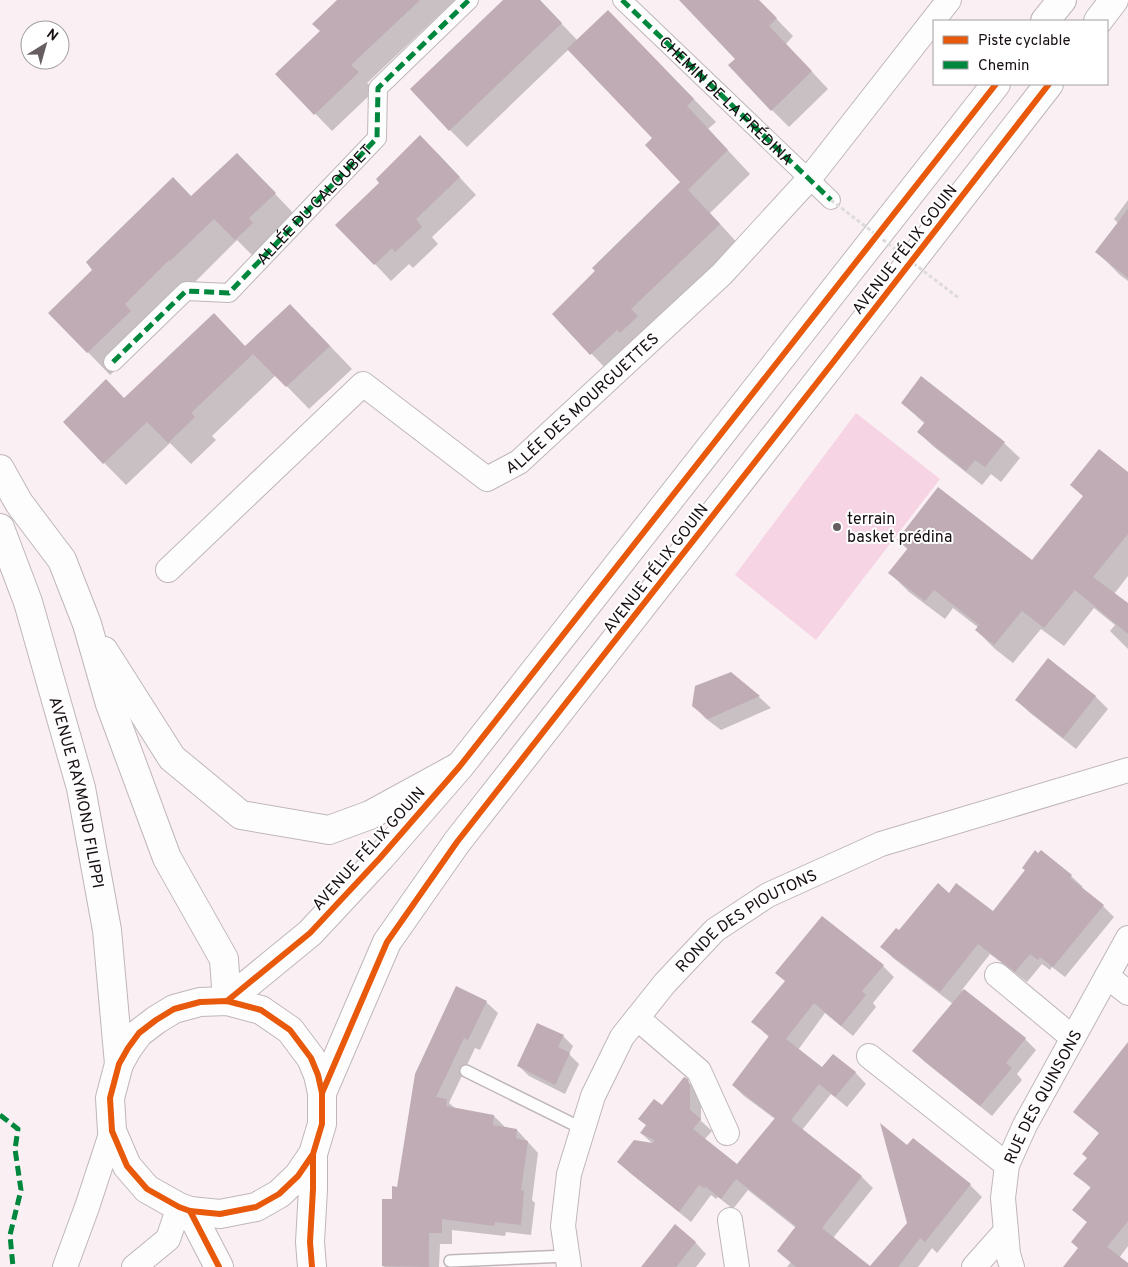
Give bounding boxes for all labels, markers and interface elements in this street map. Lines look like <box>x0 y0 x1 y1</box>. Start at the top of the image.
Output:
north arrow <box>20 20 70 70</box>
legend <box>933 20 1108 85</box>
text: N <box>43 26 61 46</box>
text: Piste cyclable <box>978 32 1071 51</box>
street label: CHEMIN DE LA PRÉDINA <box>654 33 797 171</box>
text: Chemin <box>978 57 1030 76</box>
street label: ALLÉE DU GALOUBET <box>253 141 378 270</box>
street label: AVENUE FÉLIX GOUIN <box>847 180 963 319</box>
street label: ALLÉE DES MOURGUETTES <box>503 330 664 479</box>
street label: AVENUE FÉLIX GOUIN <box>598 499 714 638</box>
place label: terrain basket prédina <box>847 510 952 548</box>
marker: terrain basket prédina <box>831 521 843 533</box>
street label: AVENUE RAYMOND FILIPPI <box>44 695 107 890</box>
street label: AVENUE FÉLIX GOUIN <box>307 782 430 915</box>
street label: RONDE DES PIOUTONS <box>672 866 821 977</box>
street label: RUE DES QUINSONS <box>1001 1027 1087 1168</box>

